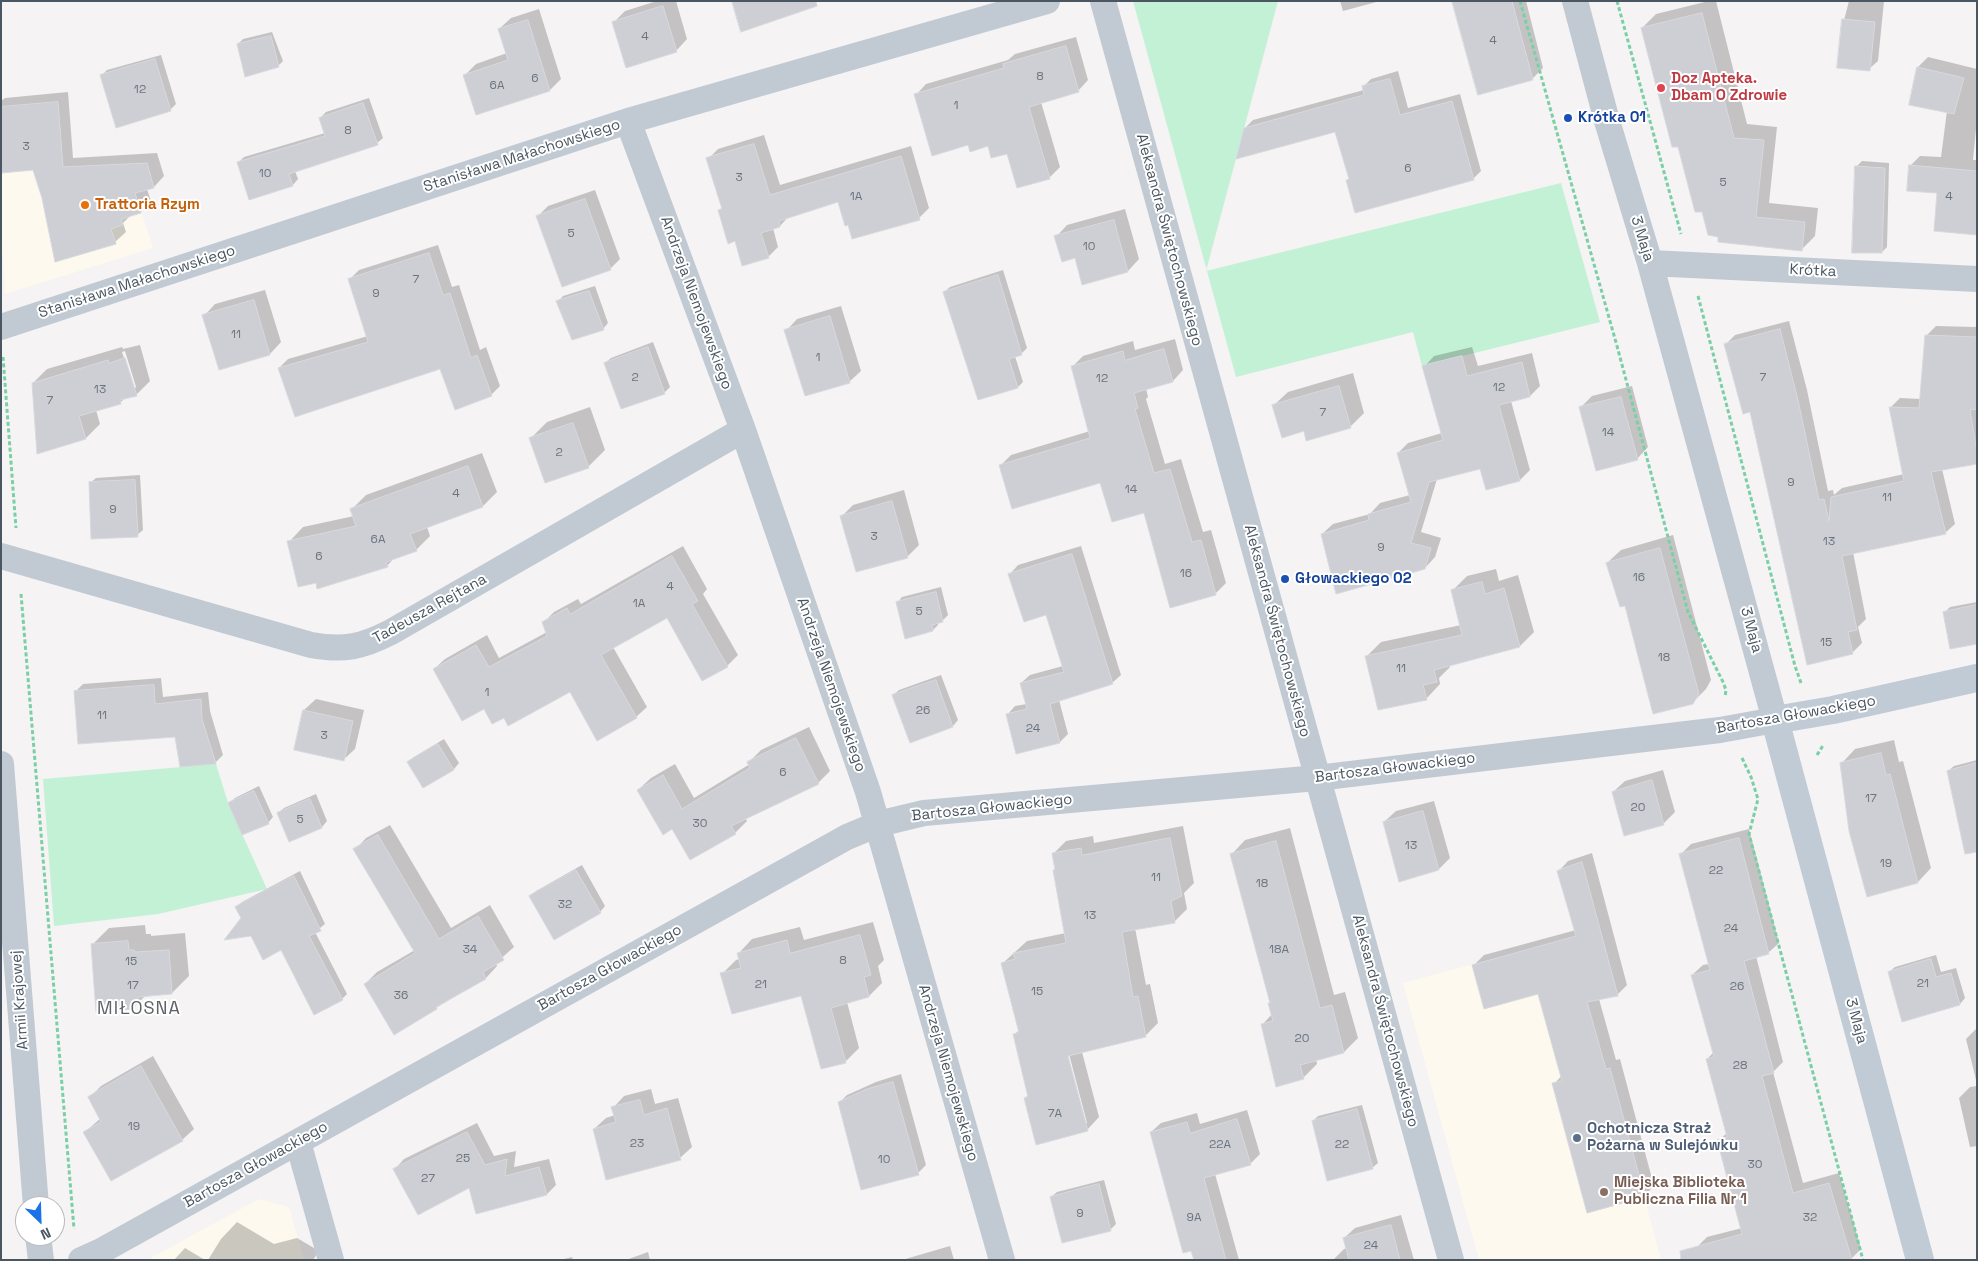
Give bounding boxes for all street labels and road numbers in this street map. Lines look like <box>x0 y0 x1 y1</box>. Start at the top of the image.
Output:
street label: Stanisława Małachowskiego <box>421 116 623 196</box>
street label: Aleksandra Świętochowskiego <box>1132 132 1206 348</box>
street label: Andrzeja Niemojewskiego <box>656 214 736 392</box>
street label: 3 Maja <box>1627 214 1657 264</box>
street label: Stanisława Małachowskiego <box>36 242 238 322</box>
street label: Krótka <box>1789 261 1837 281</box>
street label: Aleksandra Świętochowskiego <box>1240 523 1314 739</box>
street label: Tadeusza Rejtana <box>370 570 490 648</box>
street label: Andrzeja Niemojewskiego <box>793 596 869 774</box>
street label: 3 Maja <box>1736 605 1766 655</box>
street label: Bartosza Głowackiego <box>1715 692 1877 738</box>
street label: Bartosza Głowackiego <box>1314 749 1476 787</box>
street label: Bartosza Głowackiego <box>911 791 1073 825</box>
street label: Aleksandra Świętochowskiego <box>1348 913 1422 1129</box>
street label: Bartosza Głowackiego <box>535 921 685 1015</box>
street label: Armii Krajowej <box>8 950 32 1050</box>
street label: Andrzeja Niemojewskiego <box>914 983 982 1163</box>
street label: 3 Maja <box>1841 996 1871 1046</box>
street label: Bartosza Głowackiego <box>181 1118 331 1212</box>

